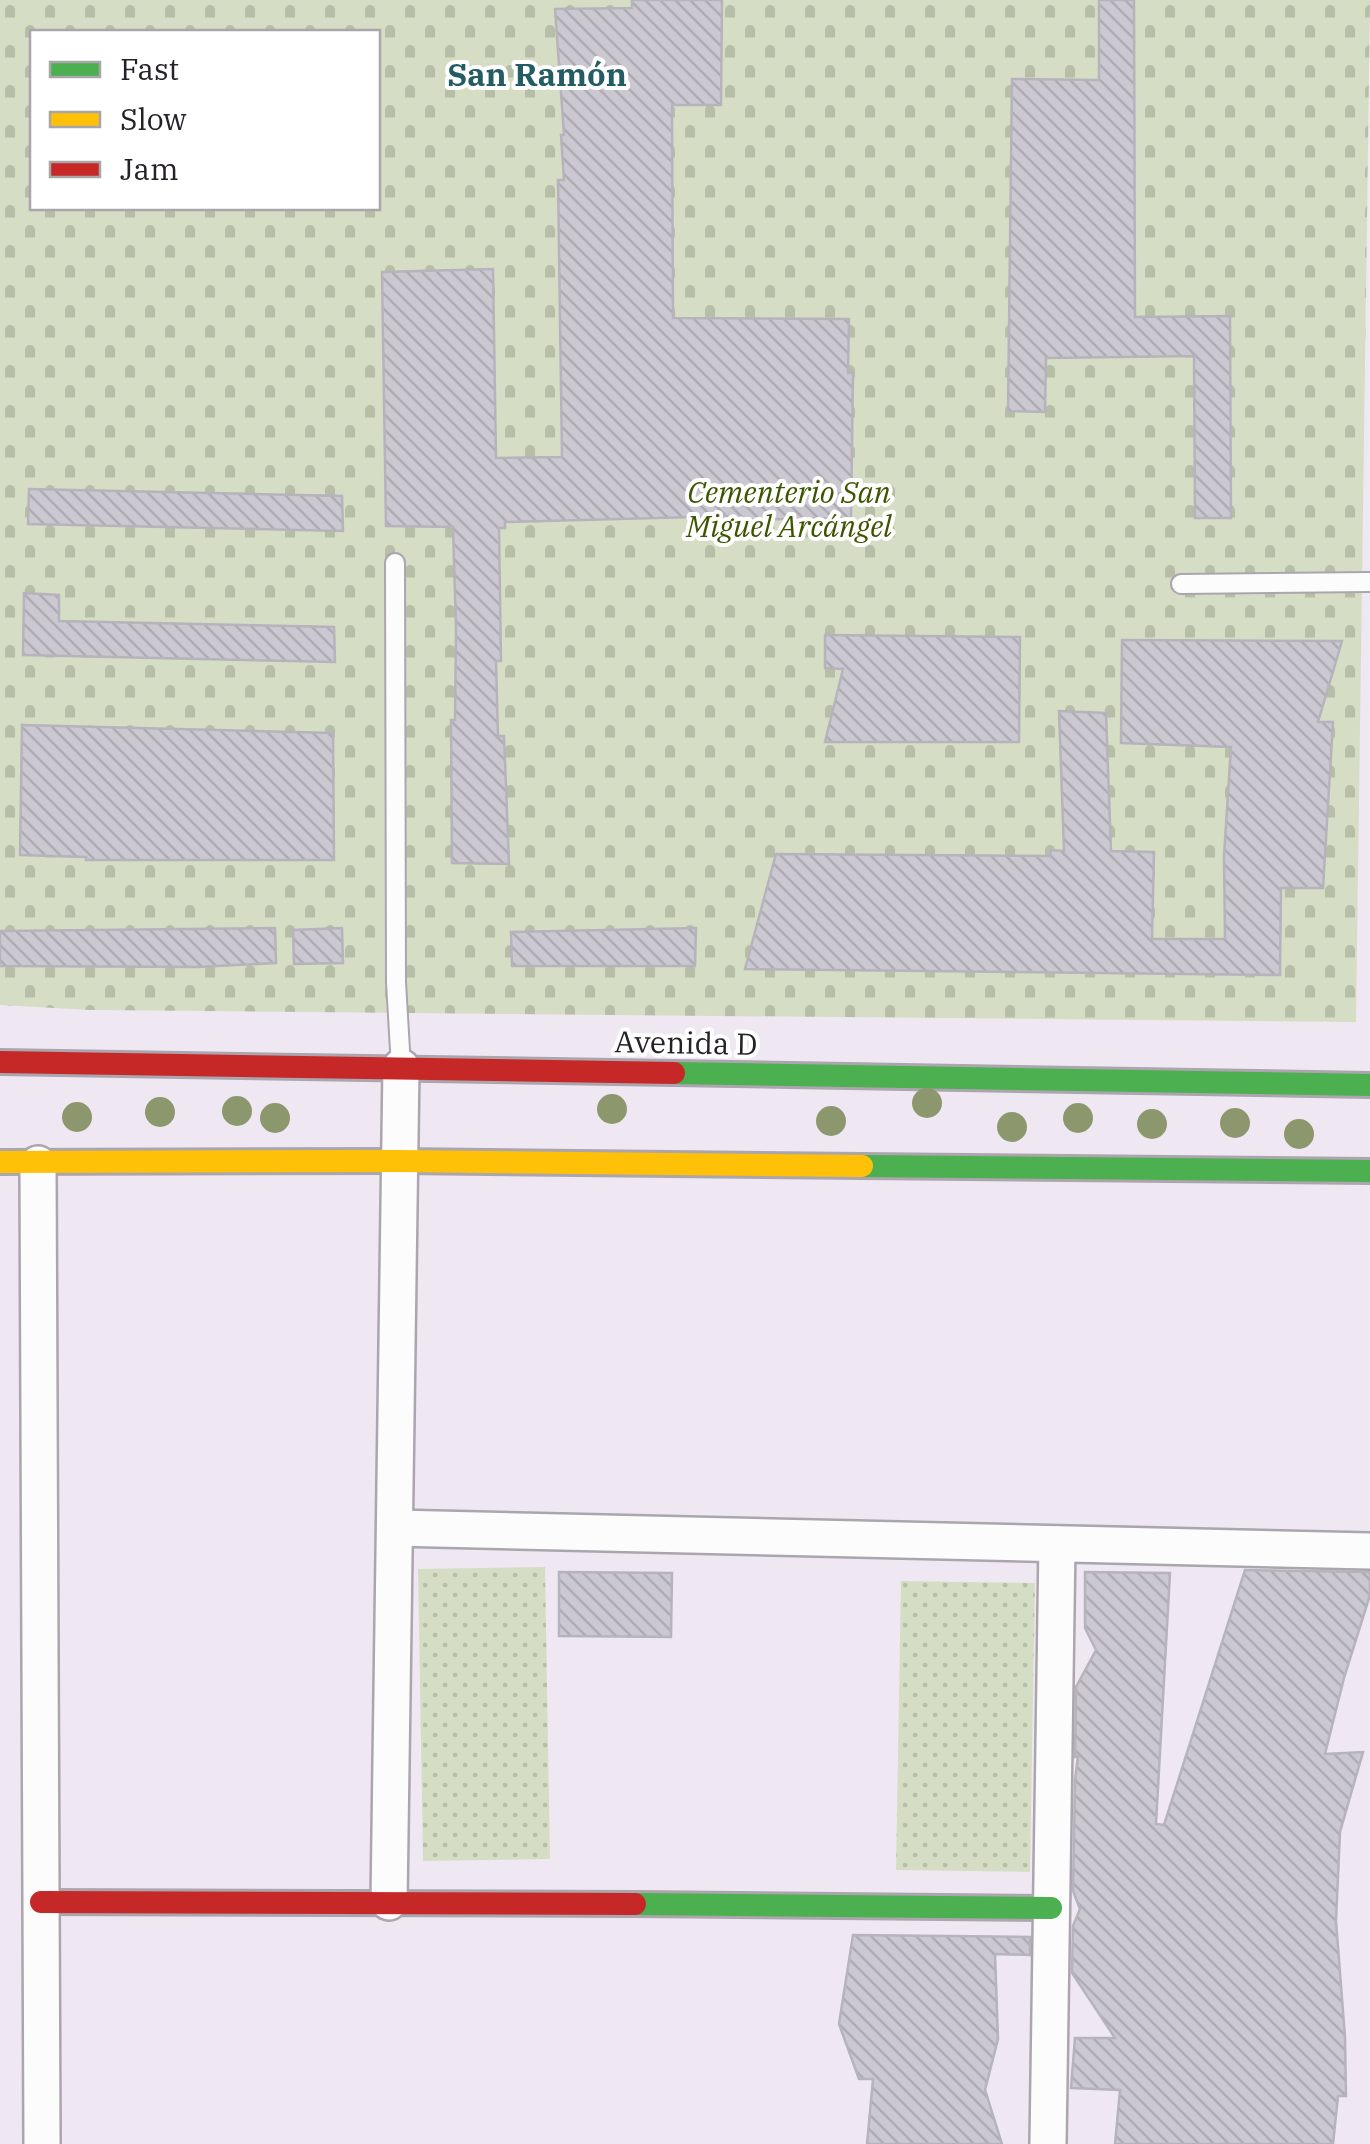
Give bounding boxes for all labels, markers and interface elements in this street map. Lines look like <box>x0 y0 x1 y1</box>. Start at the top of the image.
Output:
legend <box>30 30 380 210</box>
text: Fast <box>120 49 179 88</box>
district label: San Ramón <box>447 53 627 95</box>
text: Slow <box>120 99 187 138</box>
text: Jam <box>120 149 179 188</box>
park label: Cementerio San Miguel Arcángel <box>685 472 892 545</box>
street label: Avenida D <box>614 1021 758 1063</box>

